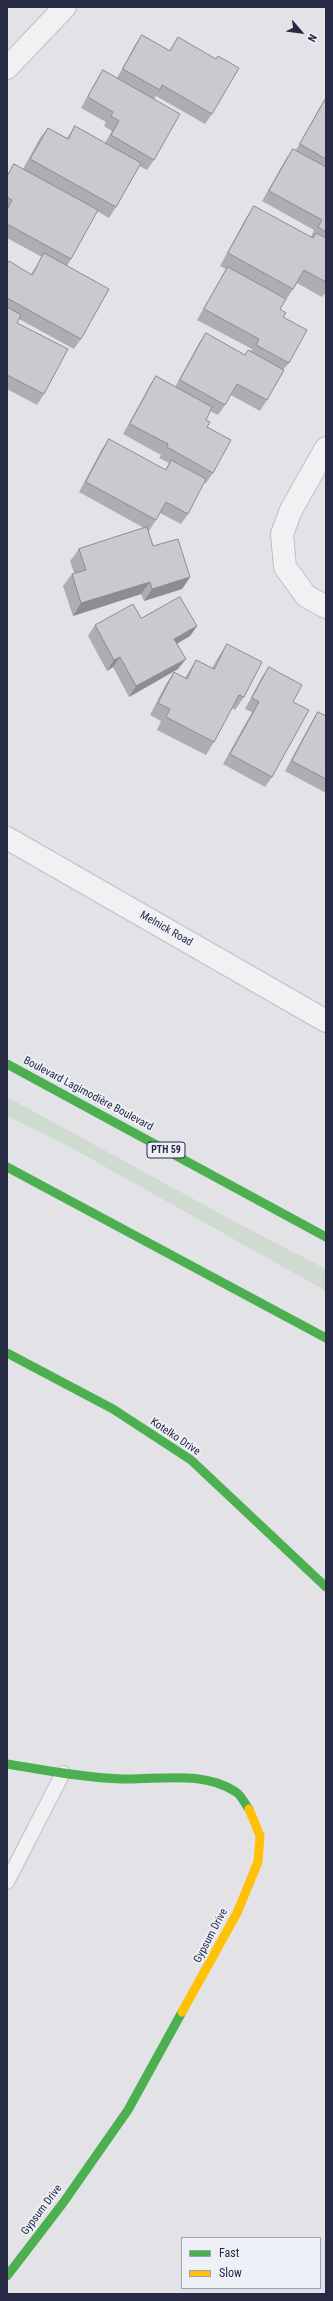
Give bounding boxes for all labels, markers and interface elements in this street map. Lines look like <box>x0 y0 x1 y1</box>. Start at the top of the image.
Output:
north arrow <box>281 12 321 52</box>
text: N <box>305 32 319 44</box>
street label: Melnick Road <box>137 909 195 949</box>
street label: Boulevard Lagimodière Boulevard <box>21 1054 155 1134</box>
road number: PTH 59 <box>147 1142 185 1158</box>
street label: Kotelko Drive <box>148 1416 202 1458</box>
street label: Gypsum Drive <box>191 1907 231 1965</box>
street label: Gypsum Drive <box>19 2182 65 2238</box>
legend <box>181 2237 321 2289</box>
text: Fast <box>219 2246 239 2260</box>
text: Slow <box>219 2266 242 2280</box>

